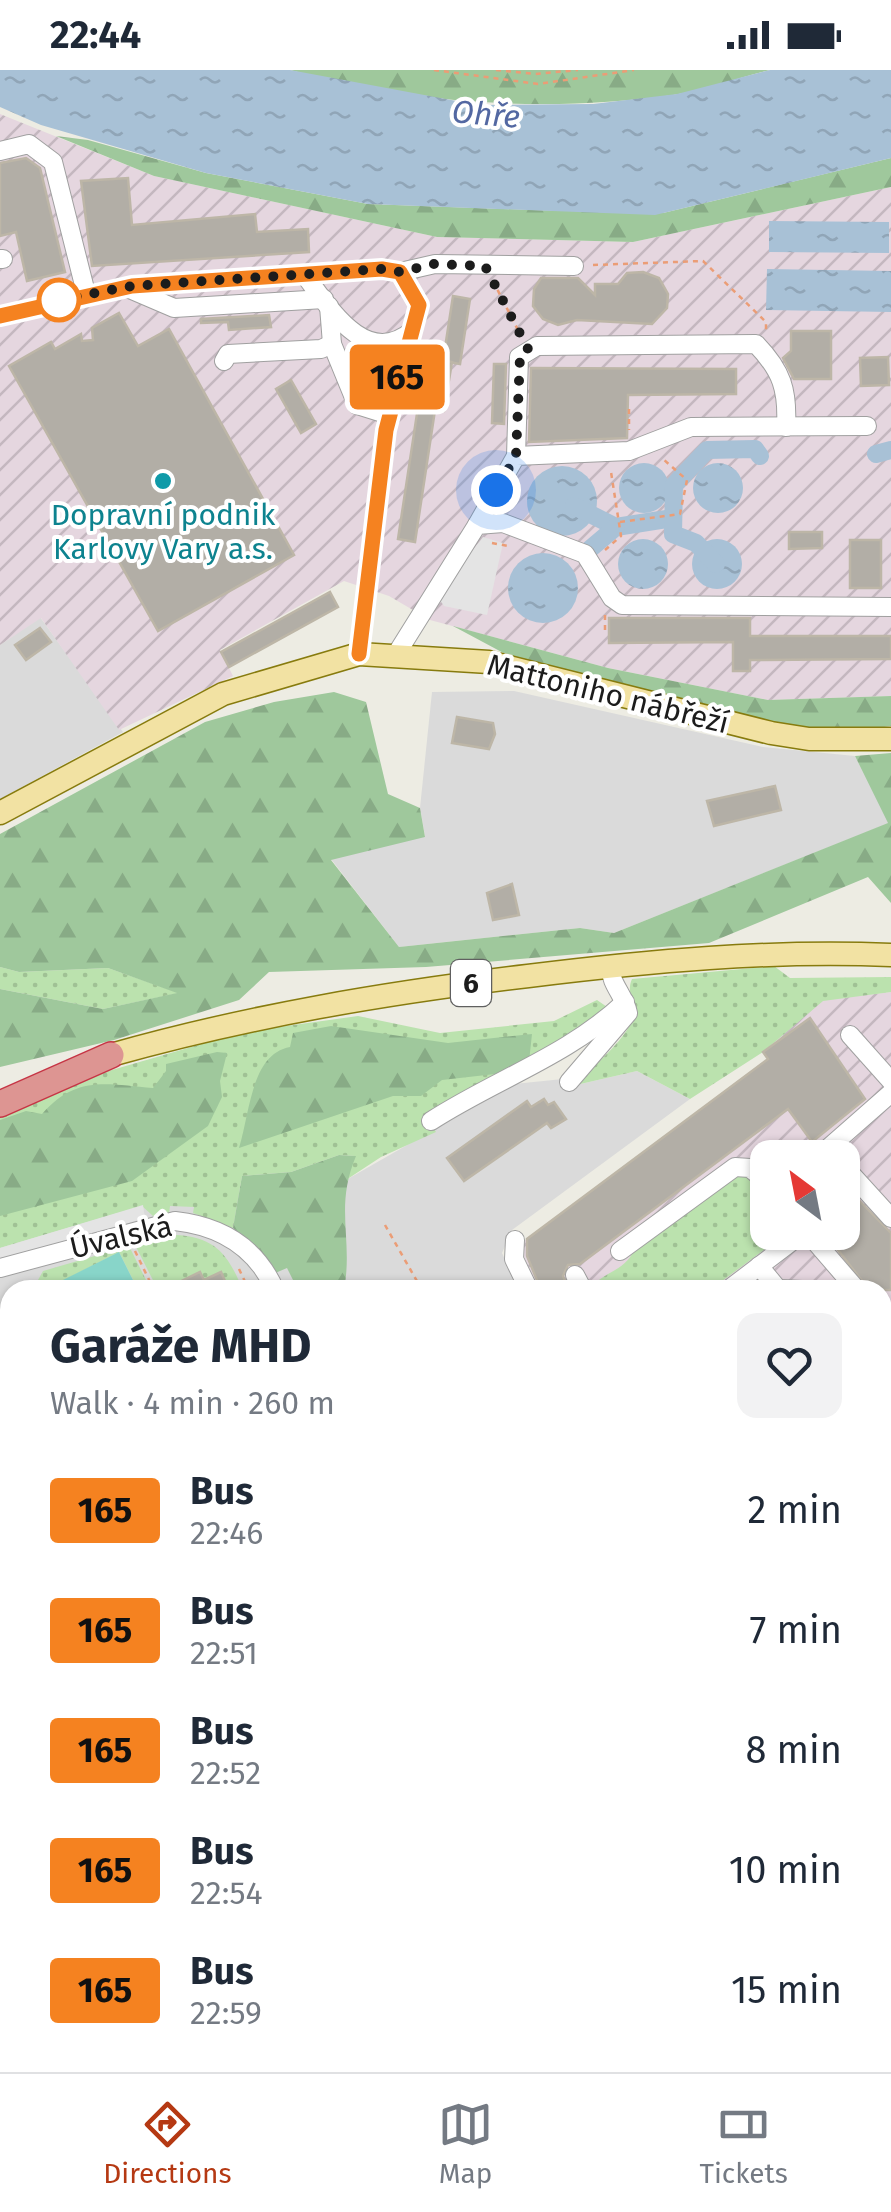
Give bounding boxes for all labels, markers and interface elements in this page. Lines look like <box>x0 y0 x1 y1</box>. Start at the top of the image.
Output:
text: 22:44 <box>50 12 141 58</box>
water label: Ohře <box>450 92 522 136</box>
unlabelled marker <box>38 279 80 321</box>
line badge: 165 <box>340 344 454 410</box>
text: 165 <box>370 356 424 398</box>
your location <box>471 465 521 515</box>
marker: Dopravní podnik Karlovy Vary a.s. <box>152 470 174 492</box>
place label: Dopravní podnik Karlovy Vary a.s. <box>51 497 276 567</box>
street label: Mattoniho nábřeží <box>484 647 732 741</box>
road number: 6 <box>451 960 491 1006</box>
north arrow <box>750 1140 860 1250</box>
map controls <box>750 1140 860 1250</box>
street label: Úvalská <box>66 1208 176 1266</box>
button: heart <box>737 1313 842 1418</box>
text: Garáže MHD <box>50 1317 312 1375</box>
text: Walk · 4 min · 260 m <box>50 1384 335 1422</box>
text: Bus <box>190 1468 254 1514</box>
text: 2 min <box>748 1487 842 1533</box>
text: 165 <box>78 1489 132 1531</box>
text: 22:46 <box>190 1514 263 1552</box>
text: Bus <box>190 1588 254 1634</box>
text: 7 min <box>750 1607 842 1653</box>
text: 165 <box>78 1609 132 1651</box>
text: 22:51 <box>190 1634 258 1672</box>
text: Bus <box>190 1708 254 1754</box>
text: 8 min <box>745 1727 842 1773</box>
text: 165 <box>78 1729 132 1771</box>
text: 22:52 <box>190 1754 261 1792</box>
text: Bus <box>190 1828 254 1874</box>
text: 10 min <box>729 1847 842 1893</box>
text: 165 <box>78 1849 132 1891</box>
text: 22:54 <box>190 1874 263 1912</box>
text: Bus <box>190 1948 254 1994</box>
text: 15 min <box>731 1967 842 2013</box>
text: 165 <box>78 1969 132 2011</box>
text: 22:59 <box>190 1994 262 2032</box>
tab: Directions <box>103 2097 232 2190</box>
tab: Map <box>438 2097 493 2190</box>
tab: Tickets <box>699 2097 788 2190</box>

